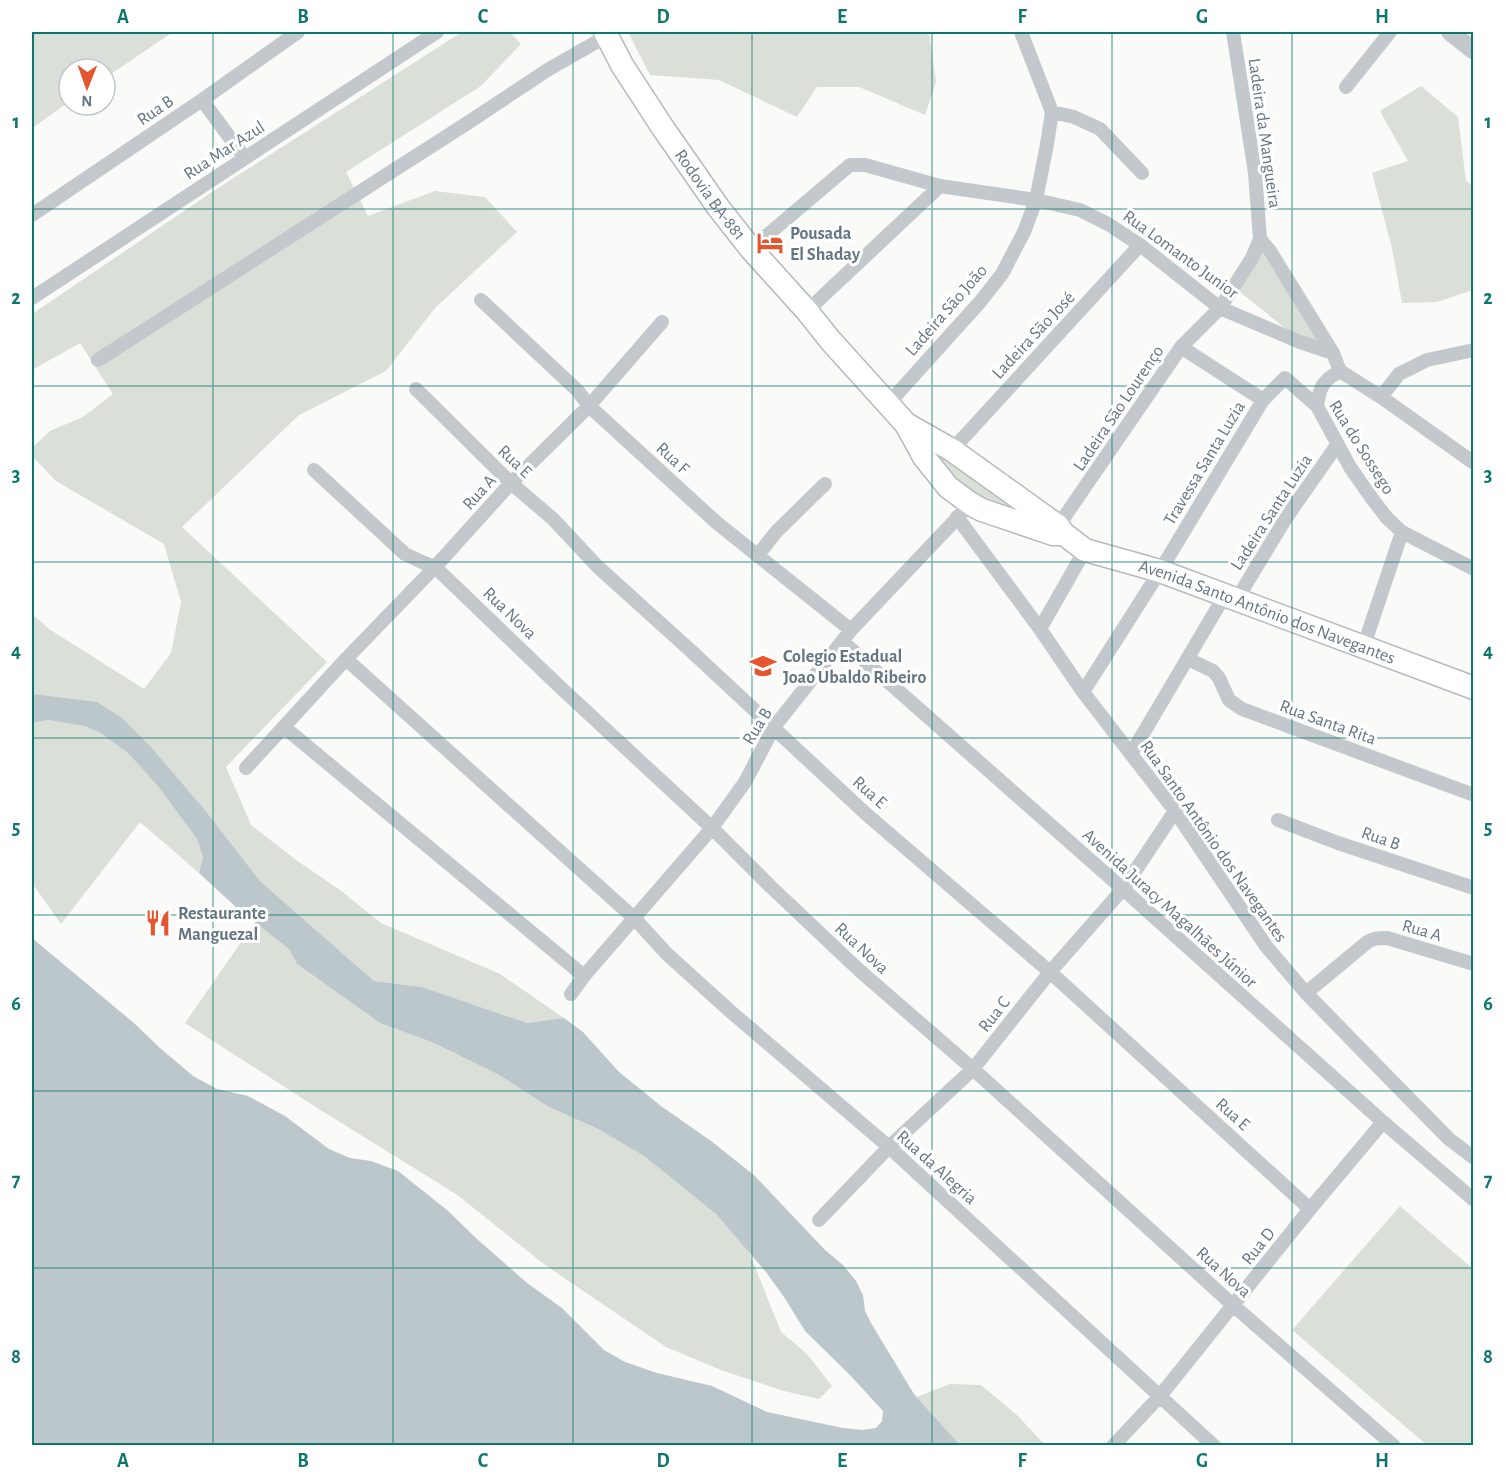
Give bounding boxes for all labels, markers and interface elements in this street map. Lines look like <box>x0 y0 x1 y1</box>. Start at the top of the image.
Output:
text: A <box>117 7 129 27</box>
text: B <box>297 7 309 27</box>
text: C <box>478 7 489 27</box>
text: D <box>656 7 670 27</box>
text: E <box>837 7 847 27</box>
text: F <box>1017 7 1027 27</box>
text: G <box>1196 7 1208 27</box>
text: H <box>1375 7 1389 27</box>
north arrow <box>57 57 117 117</box>
street label: Ladeira da Mangueira <box>1245 57 1283 209</box>
street label: Rua B <box>134 92 177 129</box>
text: N <box>81 93 92 109</box>
text: 1 <box>12 112 20 132</box>
text: 1 <box>1484 112 1492 132</box>
street label: Rua Mar Azul <box>181 118 268 184</box>
street label: Rodovia BA-881 <box>671 146 748 244</box>
street label: Rua Lomanto Junior <box>1119 207 1242 303</box>
place label: Pousada El Shaday <box>790 225 861 264</box>
hotel icon: Pousada El Shaday <box>755 228 785 258</box>
street label: Ladeira São João <box>903 262 991 360</box>
text: 2 <box>11 288 21 308</box>
text: 2 <box>1483 288 1493 308</box>
street label: Ladeira São José <box>989 289 1078 383</box>
street label: Ladeira São Lourenço <box>1070 342 1168 475</box>
street label: Rua do Sossego <box>1325 397 1397 498</box>
street label: Travessa Santa Luzia <box>1161 398 1249 529</box>
street label: Rua F <box>652 439 692 478</box>
street label: Rua E <box>494 442 535 482</box>
street label: Ladeira Santa Luzia <box>1228 451 1316 574</box>
text: 3 <box>12 465 20 485</box>
text: 3 <box>1484 465 1492 485</box>
street label: Rua A <box>460 471 500 514</box>
street label: Avenida Santo Antônio dos Navegantes <box>1137 557 1397 668</box>
street label: Rua Nova <box>479 584 539 643</box>
text: 4 <box>11 641 21 661</box>
text: 4 <box>1483 641 1493 661</box>
place label: Colegio Estadual Joao Ubaldo Ribeiro <box>783 648 926 687</box>
school or university icon: Colegio Estadual Joao Ubaldo Ribeiro <box>748 651 778 681</box>
street label: Rua Santa Rita <box>1277 697 1378 749</box>
street label: Rua B <box>740 705 776 748</box>
street label: Rua Santo Antônio dos Navegantes <box>1136 737 1290 946</box>
street label: Rua E <box>849 773 890 813</box>
text: 5 <box>12 818 20 838</box>
text: 5 <box>1484 818 1492 838</box>
street label: Rua B <box>1359 824 1402 854</box>
street label: Avenida Juracy Magalhães Júnior <box>1079 826 1260 992</box>
place label: Restaurante Manguezal <box>178 905 266 944</box>
restaurant icon: Restaurante Manguezal <box>143 908 173 938</box>
street label: Rua A <box>1400 917 1444 945</box>
street label: Rua Nova <box>831 920 892 978</box>
text: 6 <box>11 994 21 1014</box>
street label: Rua C <box>976 994 1014 1036</box>
text: 6 <box>1483 994 1493 1014</box>
street label: Rua E <box>1212 1095 1253 1135</box>
street label: Rua da Alegria <box>893 1127 980 1208</box>
text: 7 <box>12 1170 21 1190</box>
text: 7 <box>1484 1170 1493 1190</box>
street label: Rua D <box>1239 1225 1279 1269</box>
street label: Rua Nova <box>1193 1244 1254 1302</box>
text: 8 <box>11 1347 21 1367</box>
text: 8 <box>1483 1347 1493 1367</box>
text: A <box>117 1451 129 1471</box>
text: B <box>297 1451 309 1471</box>
text: C <box>478 1451 489 1471</box>
text: D <box>656 1451 670 1471</box>
text: E <box>837 1451 847 1471</box>
text: F <box>1017 1451 1027 1471</box>
text: G <box>1196 1451 1208 1471</box>
text: H <box>1375 1451 1389 1471</box>

